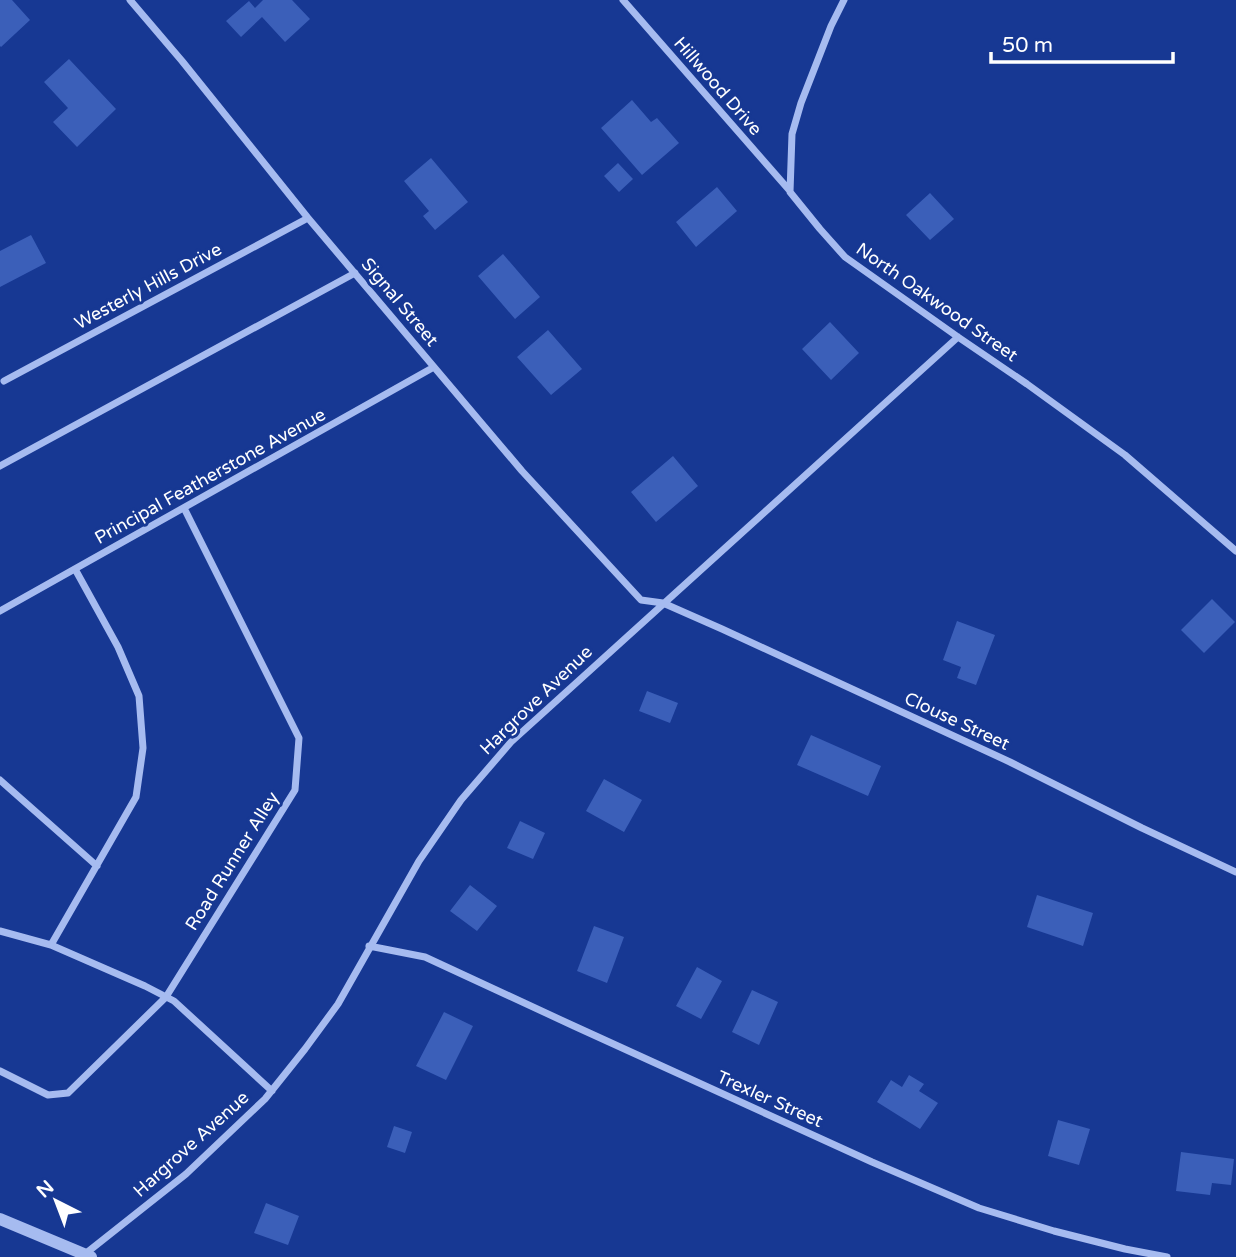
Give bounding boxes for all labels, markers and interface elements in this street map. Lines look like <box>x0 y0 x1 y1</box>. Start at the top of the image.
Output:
scale bar <box>991 21 1173 65</box>
street label: Hillwood Drive <box>669 32 767 140</box>
text: 50 m <box>1002 33 1053 58</box>
street label: Westerly Hills Drive <box>71 238 225 334</box>
street label: North Oakwood Street <box>852 238 1022 366</box>
street label: Signal Street <box>357 253 443 351</box>
street label: Principal Featherstone Avenue <box>91 403 329 549</box>
street label: Hargrove Avenue <box>475 641 597 759</box>
street label: Clouse Street <box>901 687 1013 755</box>
street label: Road Runner Alley <box>180 787 284 934</box>
street label: Trexler Street <box>713 1066 827 1132</box>
street label: Hargrove Avenue <box>129 1086 253 1202</box>
north arrow <box>21 1166 91 1236</box>
text: N <box>32 1176 58 1202</box>

